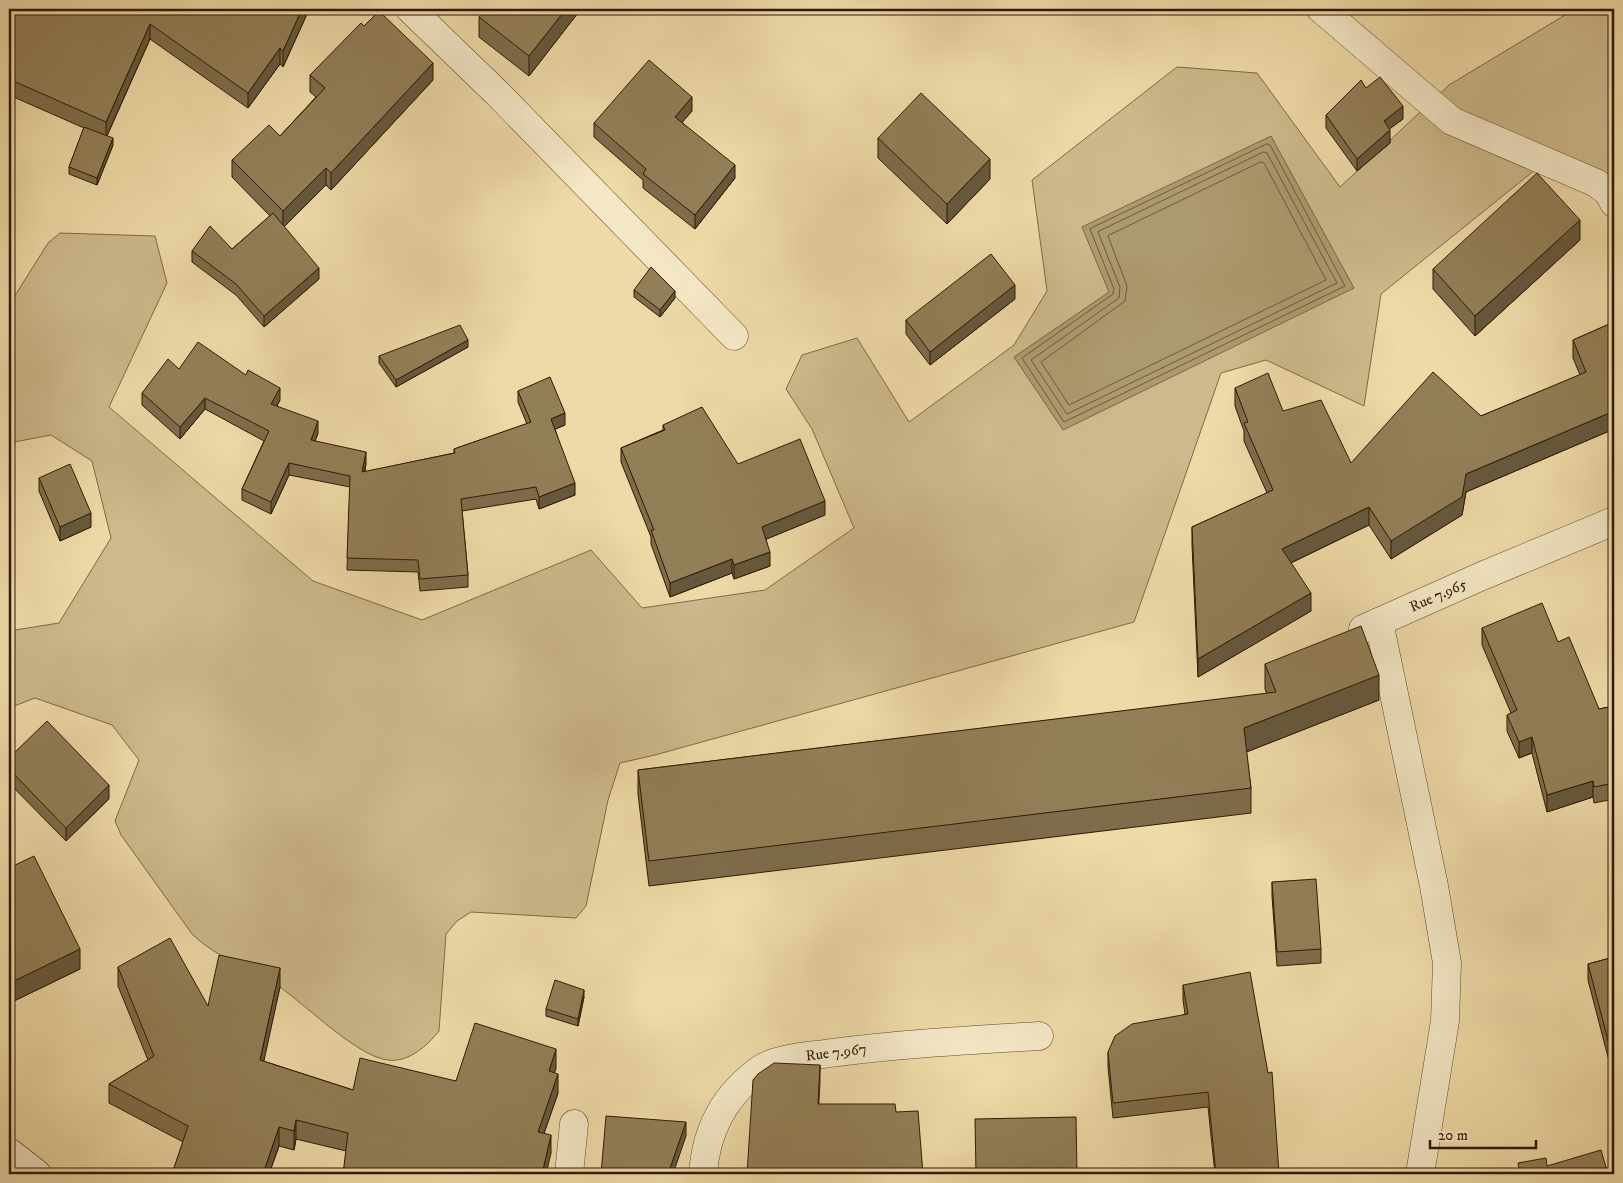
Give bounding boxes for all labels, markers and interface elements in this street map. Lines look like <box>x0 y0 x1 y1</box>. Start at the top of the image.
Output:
street label: Rue 7.965 <box>1407 574 1470 616</box>
street label: Rue 7.967 <box>805 1039 868 1066</box>
scale bar <box>1430 1118 1537 1150</box>
text: 20 m <box>1438 1126 1468 1145</box>

